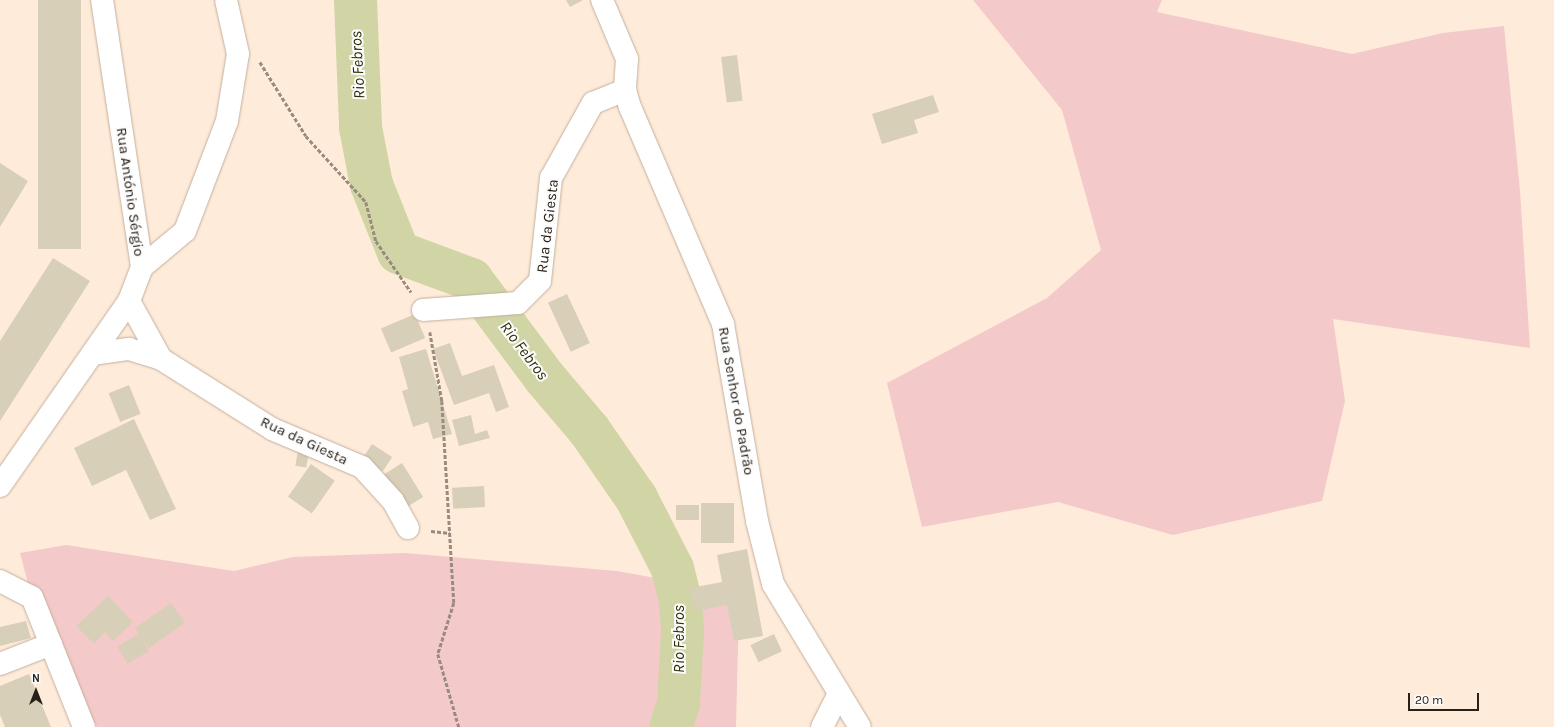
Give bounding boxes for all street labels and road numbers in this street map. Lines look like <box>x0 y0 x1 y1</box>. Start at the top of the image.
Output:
street label: Rua António Sérgio <box>112 126 148 258</box>
street label: Rua da Giesta <box>533 178 563 274</box>
street label: Rua Senhor do Padrão <box>714 326 758 476</box>
street label: Rua da Giesta <box>257 413 351 469</box>

